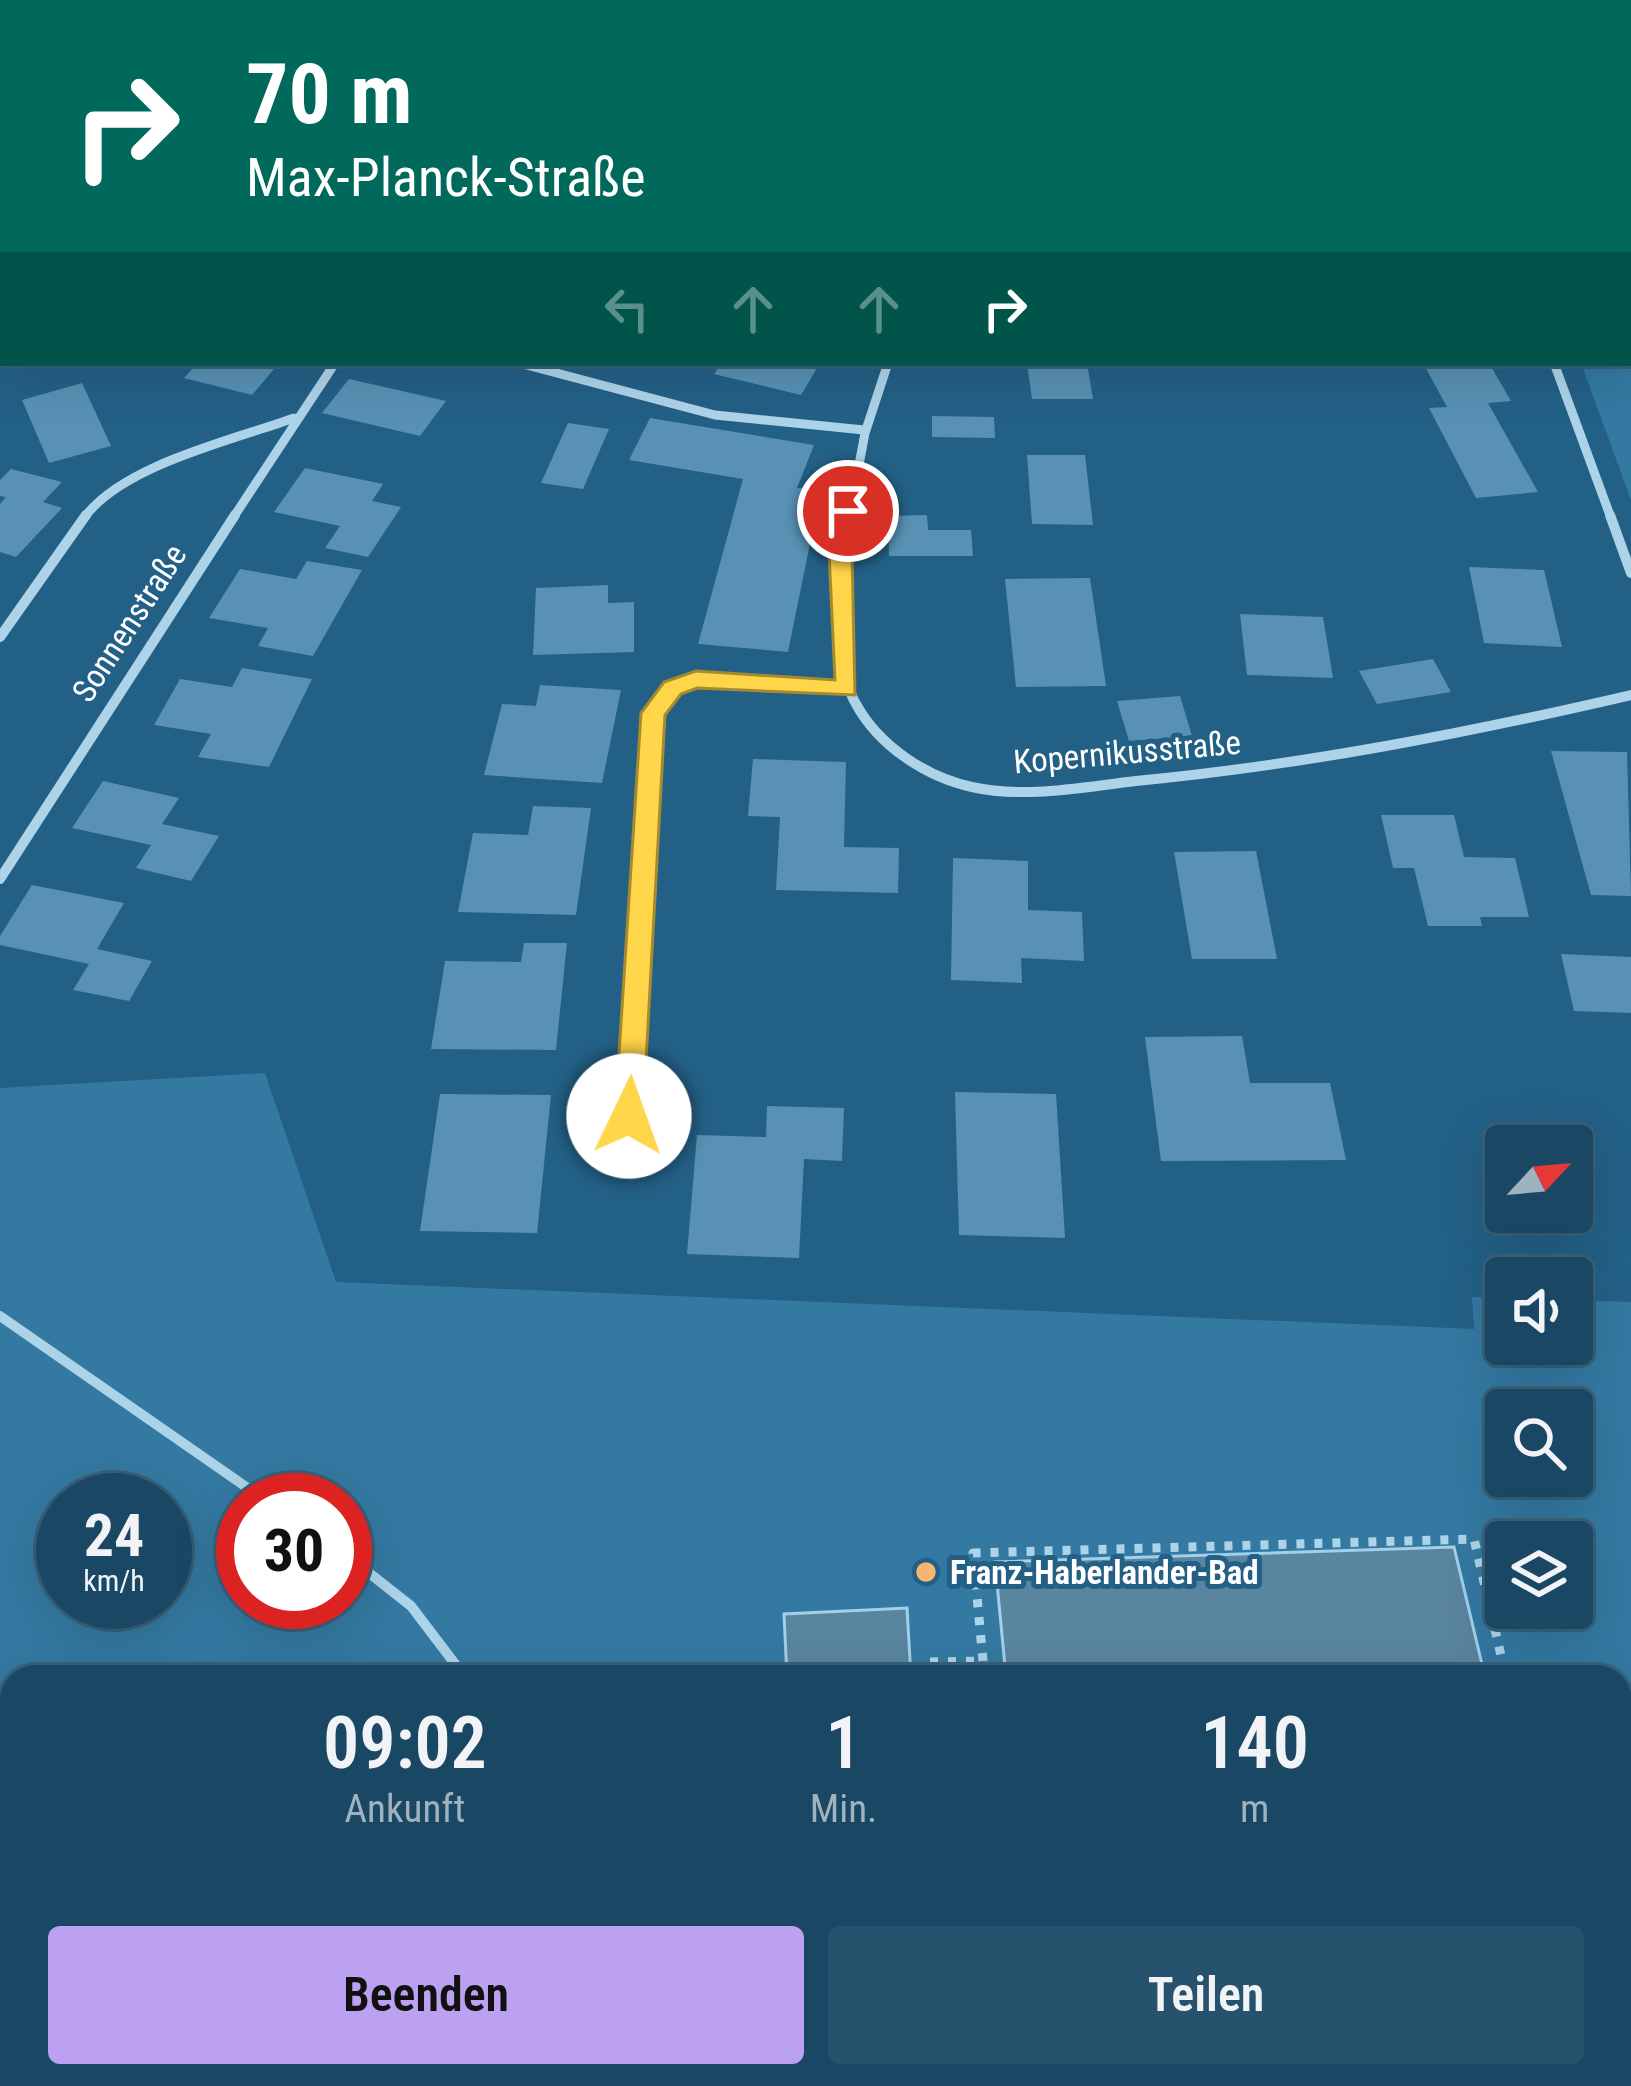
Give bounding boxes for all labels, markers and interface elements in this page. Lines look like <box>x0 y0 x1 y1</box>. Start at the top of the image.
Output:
text: 70 m <box>246 45 413 144</box>
icon: right <box>48 48 204 204</box>
text: Max-Planck-Straße <box>246 146 646 209</box>
icon: left <box>594 276 660 342</box>
icon: ahead <box>720 276 786 342</box>
icon: ahead <box>846 276 912 342</box>
icon: right <box>972 276 1038 342</box>
pin <box>797 460 899 562</box>
icon: arrive <box>815 478 881 544</box>
street label: Sonnenstraße <box>64 537 194 709</box>
street label: Kopernikusstraße <box>1012 723 1242 781</box>
position arrow <box>566 1053 692 1179</box>
north arrow <box>1485 1125 1593 1233</box>
map controls <box>1485 1125 1593 1629</box>
button: sound <box>1485 1257 1593 1365</box>
button: search <box>1485 1389 1593 1497</box>
speed limit sign: 30 <box>216 1473 372 1629</box>
text: 24 <box>84 1500 144 1571</box>
button: layers <box>1485 1521 1593 1629</box>
place label: Franz-Haberlander-Bad <box>950 1553 1259 1592</box>
marker: Franz-Haberlander-Bad <box>913 1559 939 1585</box>
text: km/h <box>83 1563 145 1598</box>
text: 09:02 <box>323 1701 487 1786</box>
text: 1 <box>826 1701 862 1786</box>
text: 140 <box>1200 1701 1309 1786</box>
text: Ankunft <box>345 1786 465 1832</box>
text: Min. <box>810 1786 877 1832</box>
text: m <box>1240 1786 1269 1832</box>
button: Beenden <box>48 1926 804 2064</box>
button: Teilen <box>828 1926 1584 2064</box>

